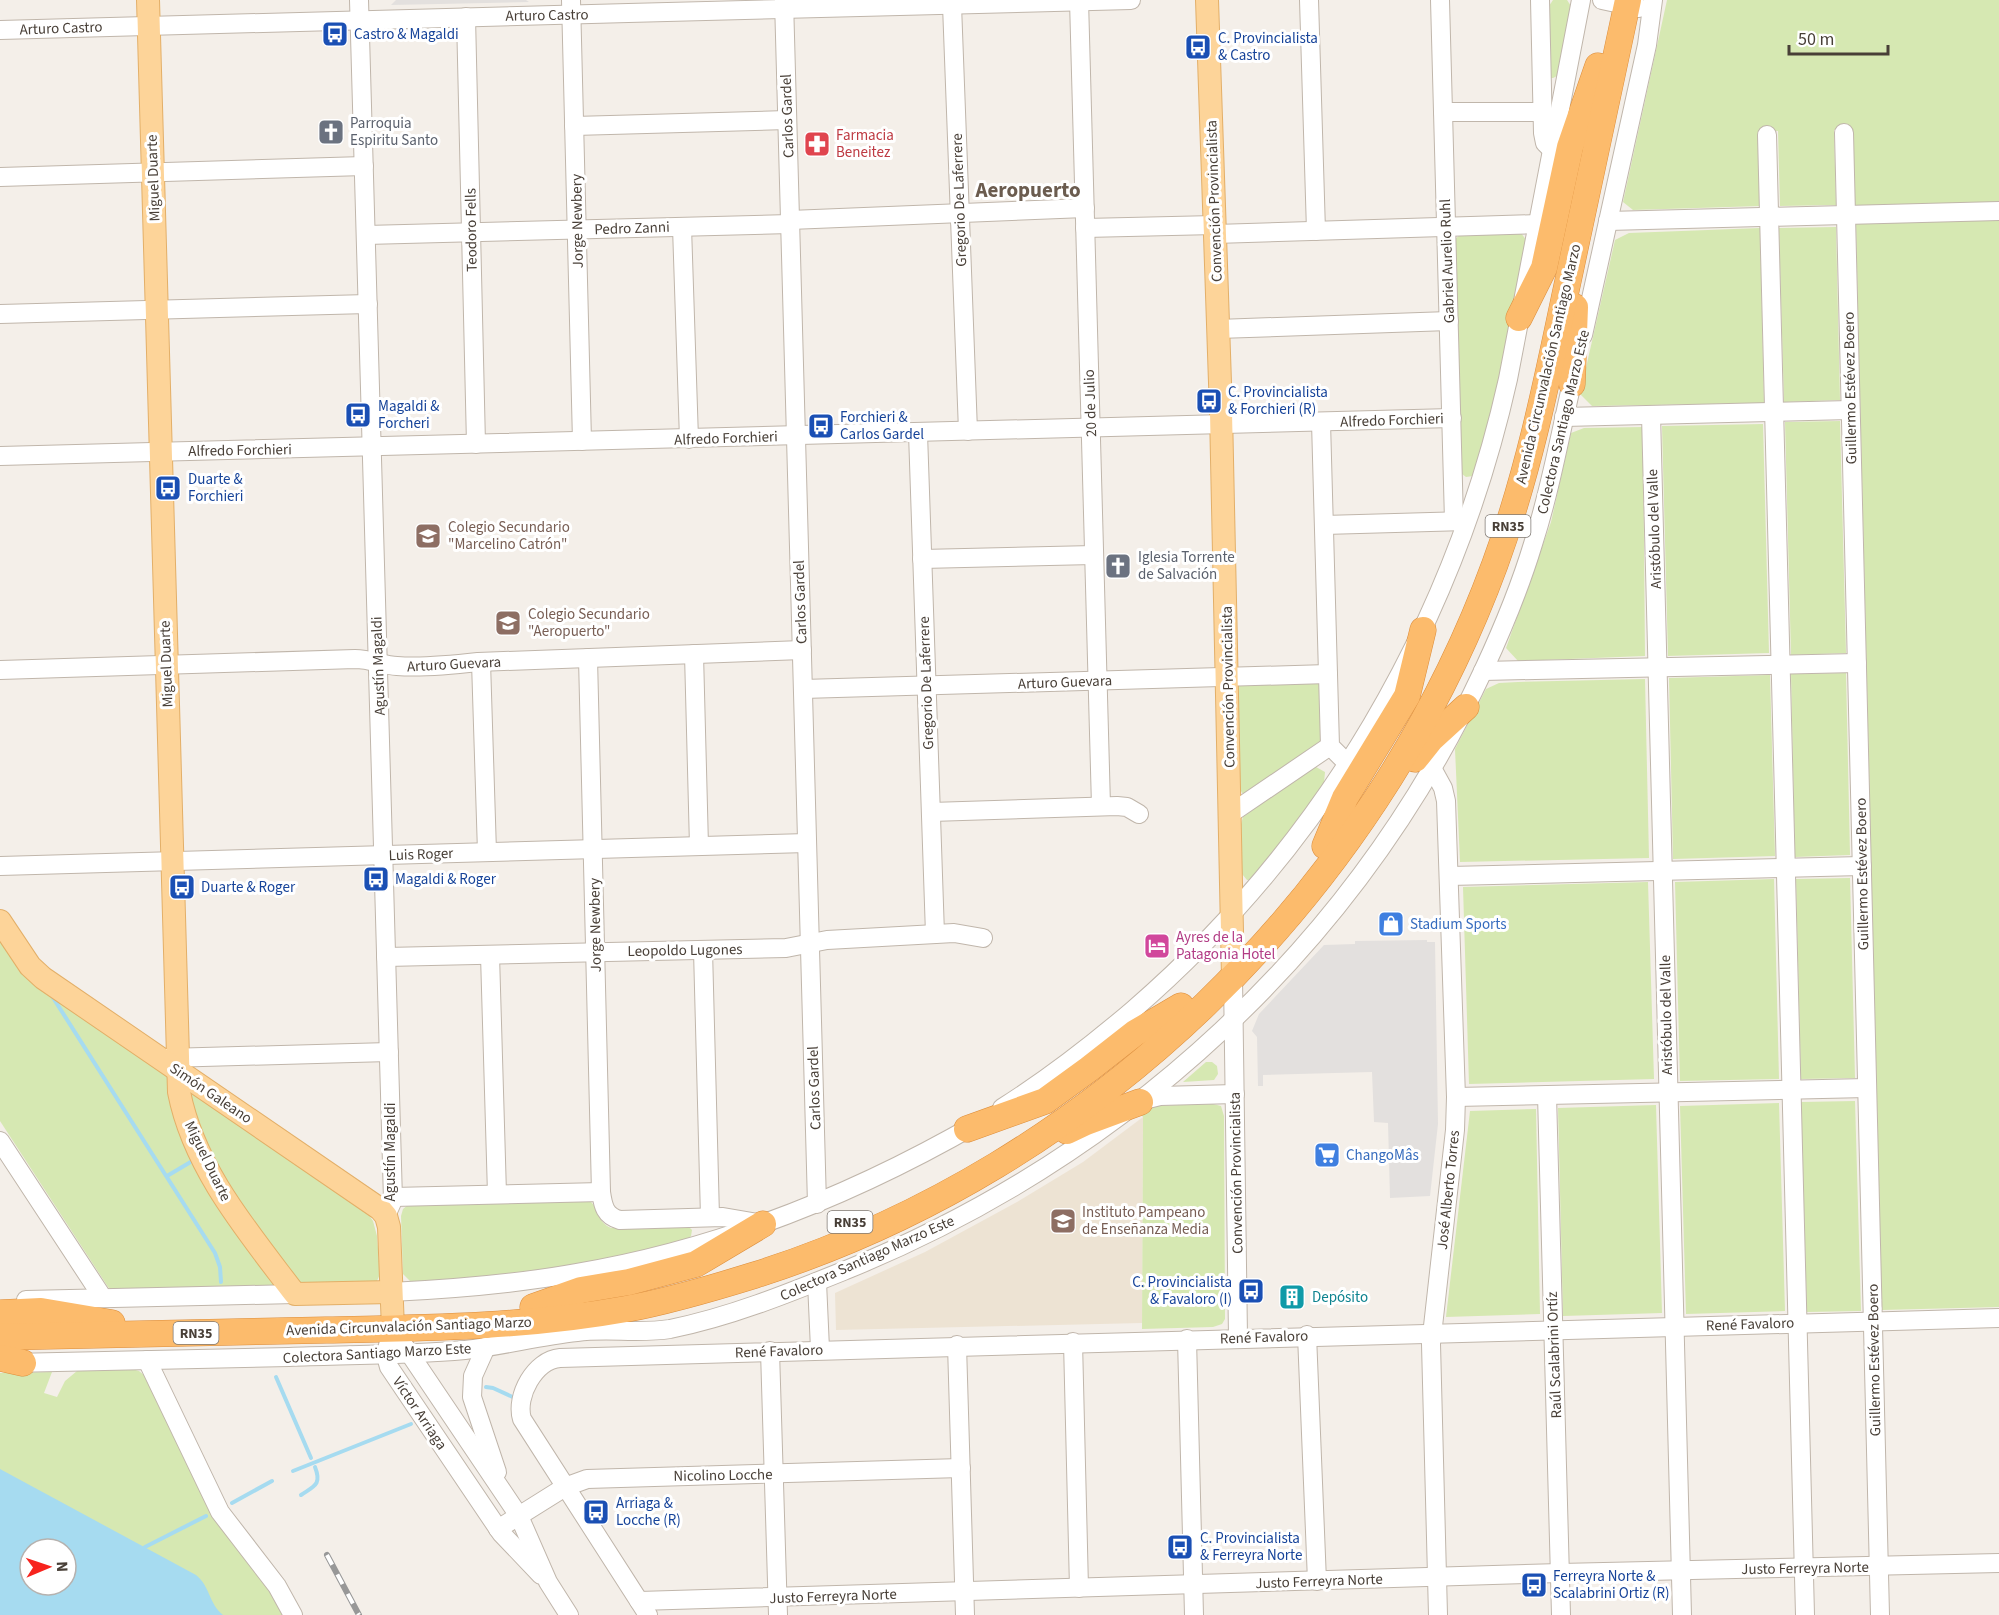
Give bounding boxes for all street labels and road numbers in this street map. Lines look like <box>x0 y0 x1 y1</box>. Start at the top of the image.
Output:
street label: Arturo Castro <box>505 4 589 27</box>
street label: Arturo Castro <box>19 17 103 40</box>
street label: Carlos Gardel <box>776 73 799 158</box>
street label: Convención Provincialista <box>1201 120 1228 282</box>
street label: Gregorio De Laferrere <box>947 133 972 267</box>
street label: Miguel Duarte <box>141 134 166 222</box>
street label: Jorge Newbery <box>566 174 589 268</box>
street label: Teodoro Fells <box>460 188 483 272</box>
street label: Gabriel Aurelio Ruhl <box>1435 198 1460 323</box>
street label: Pedro Zanni <box>594 217 670 240</box>
street label: Avenida Circunvalación Santiago Marzo <box>1511 242 1586 486</box>
street label: Guillermo Estévez Boero <box>1839 312 1862 464</box>
street label: Colectora Santiago Marzo Este <box>1532 328 1595 516</box>
street label: 20 de Julio <box>1079 369 1102 437</box>
street label: Alfredo Forchieri <box>1340 408 1444 433</box>
street label: Alfredo Forchieri <box>674 426 778 451</box>
street label: Alfredo Forchieri <box>188 439 292 462</box>
street label: Aristóbulo del Valle <box>1642 469 1667 589</box>
road number: RN35 <box>1486 515 1530 537</box>
street label: Carlos Gardel <box>789 559 812 644</box>
street label: Convención Provincialista <box>1217 606 1240 768</box>
street label: Agustín Magaldi <box>366 616 391 716</box>
street label: Gregorio De Laferrere <box>914 616 939 750</box>
street label: Miguel Duarte <box>154 620 179 708</box>
street label: Arturo Guevara <box>406 652 502 677</box>
street label: Arturo Guevara <box>1017 670 1113 695</box>
street label: Guillermo Estévez Boero <box>1851 798 1874 950</box>
street label: Luis Roger <box>388 843 455 866</box>
street label: Jorge Newbery <box>584 878 607 972</box>
street label: Leopoldo Lugones <box>627 939 743 962</box>
street label: Aristóbulo del Valle <box>1655 955 1678 1075</box>
street label: Carlos Gardel <box>803 1045 826 1130</box>
street label: Simón Galeano <box>165 1058 256 1129</box>
street label: Convención Provincialista <box>1225 1092 1248 1254</box>
street label: Agustín Magaldi <box>380 1103 401 1202</box>
street label: Miguel Duarte <box>179 1117 236 1205</box>
street label: José Alberto Torres <box>1432 1129 1465 1251</box>
street label: Colectora Santiago Marzo Este <box>777 1210 958 1306</box>
road number: RN35 <box>828 1211 872 1233</box>
street label: Guillermo Estévez Boero <box>1863 1284 1886 1436</box>
street label: Raúl Scalabrini Ortíz <box>1542 1291 1567 1419</box>
street label: Avenida Circunvalación Santiago Marzo <box>286 1312 532 1341</box>
street label: René Favaloro <box>1706 1312 1795 1337</box>
road number: RN35 <box>174 1322 218 1344</box>
street label: René Favaloro <box>1220 1325 1309 1350</box>
street label: Colectora Santiago Marzo Este <box>282 1338 472 1369</box>
street label: René Favaloro <box>735 1339 824 1364</box>
street label: Víctor Arriaga <box>387 1373 452 1454</box>
street label: Nicolino Locche <box>673 1464 773 1487</box>
street label: Justo Ferreyra Norte <box>1741 1557 1869 1580</box>
street label: Justo Ferreyra Norte <box>1255 1569 1383 1594</box>
street label: Justo Ferreyra Norte <box>769 1584 897 1609</box>

